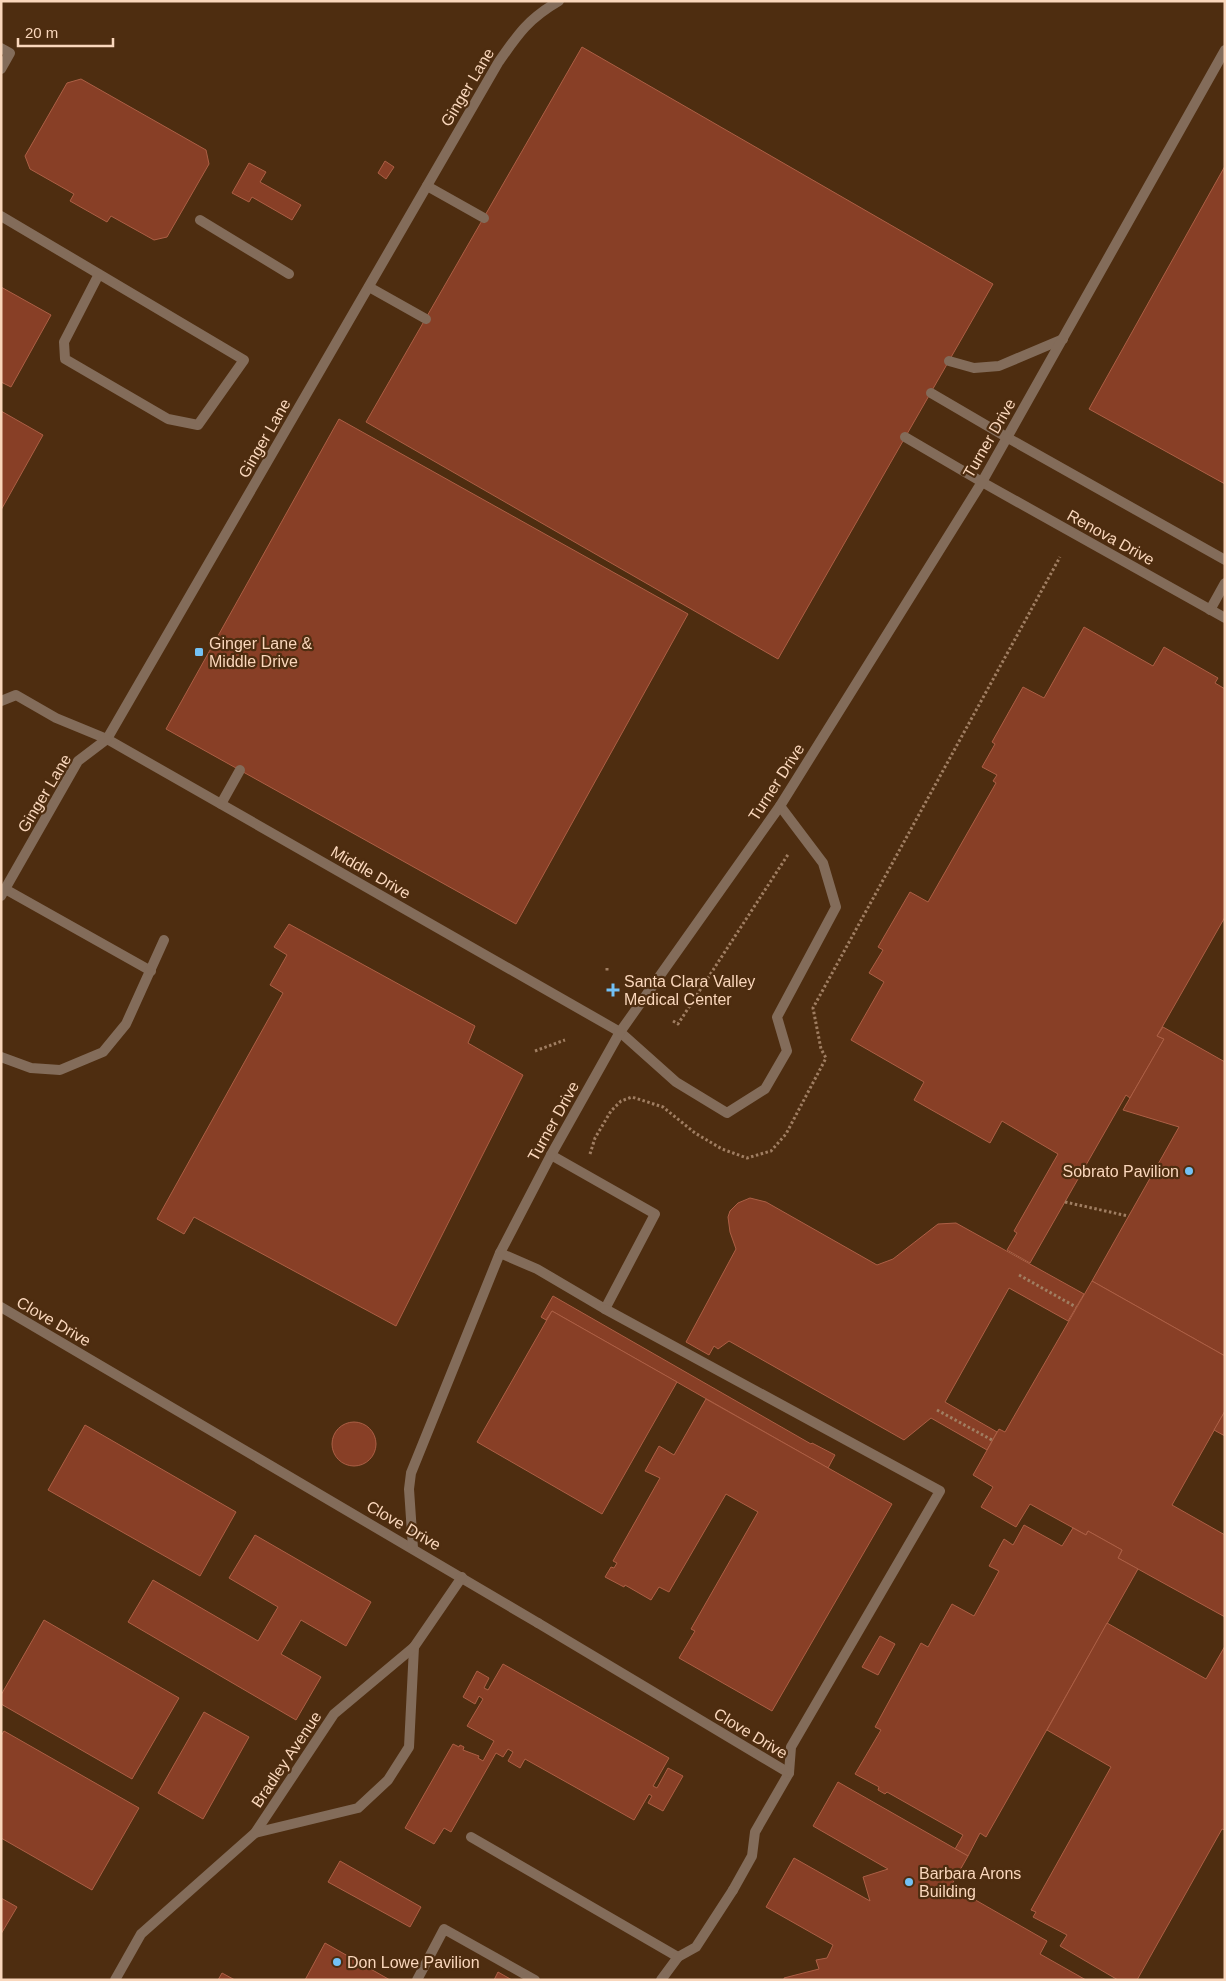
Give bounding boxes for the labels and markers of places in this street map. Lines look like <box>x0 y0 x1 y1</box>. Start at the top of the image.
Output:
place label: Ginger Lane & Middle Drive <box>209 635 313 670</box>
marker: Ginger Lane & Middle Drive <box>193 646 205 658</box>
place label: Santa Clara Valley Medical Center <box>624 973 755 1008</box>
marker: Santa Clara Valley Medical Center <box>606 983 620 997</box>
place label: Sobrato Pavilion <box>1062 1163 1179 1180</box>
marker: Sobrato Pavilion <box>1183 1165 1195 1177</box>
place label: Barbara Arons Building <box>919 1865 1021 1900</box>
marker: Barbara Arons Building <box>903 1876 915 1888</box>
place label: Don Lowe Pavilion <box>347 1954 480 1971</box>
marker: Don Lowe Pavilion <box>331 1956 343 1968</box>

